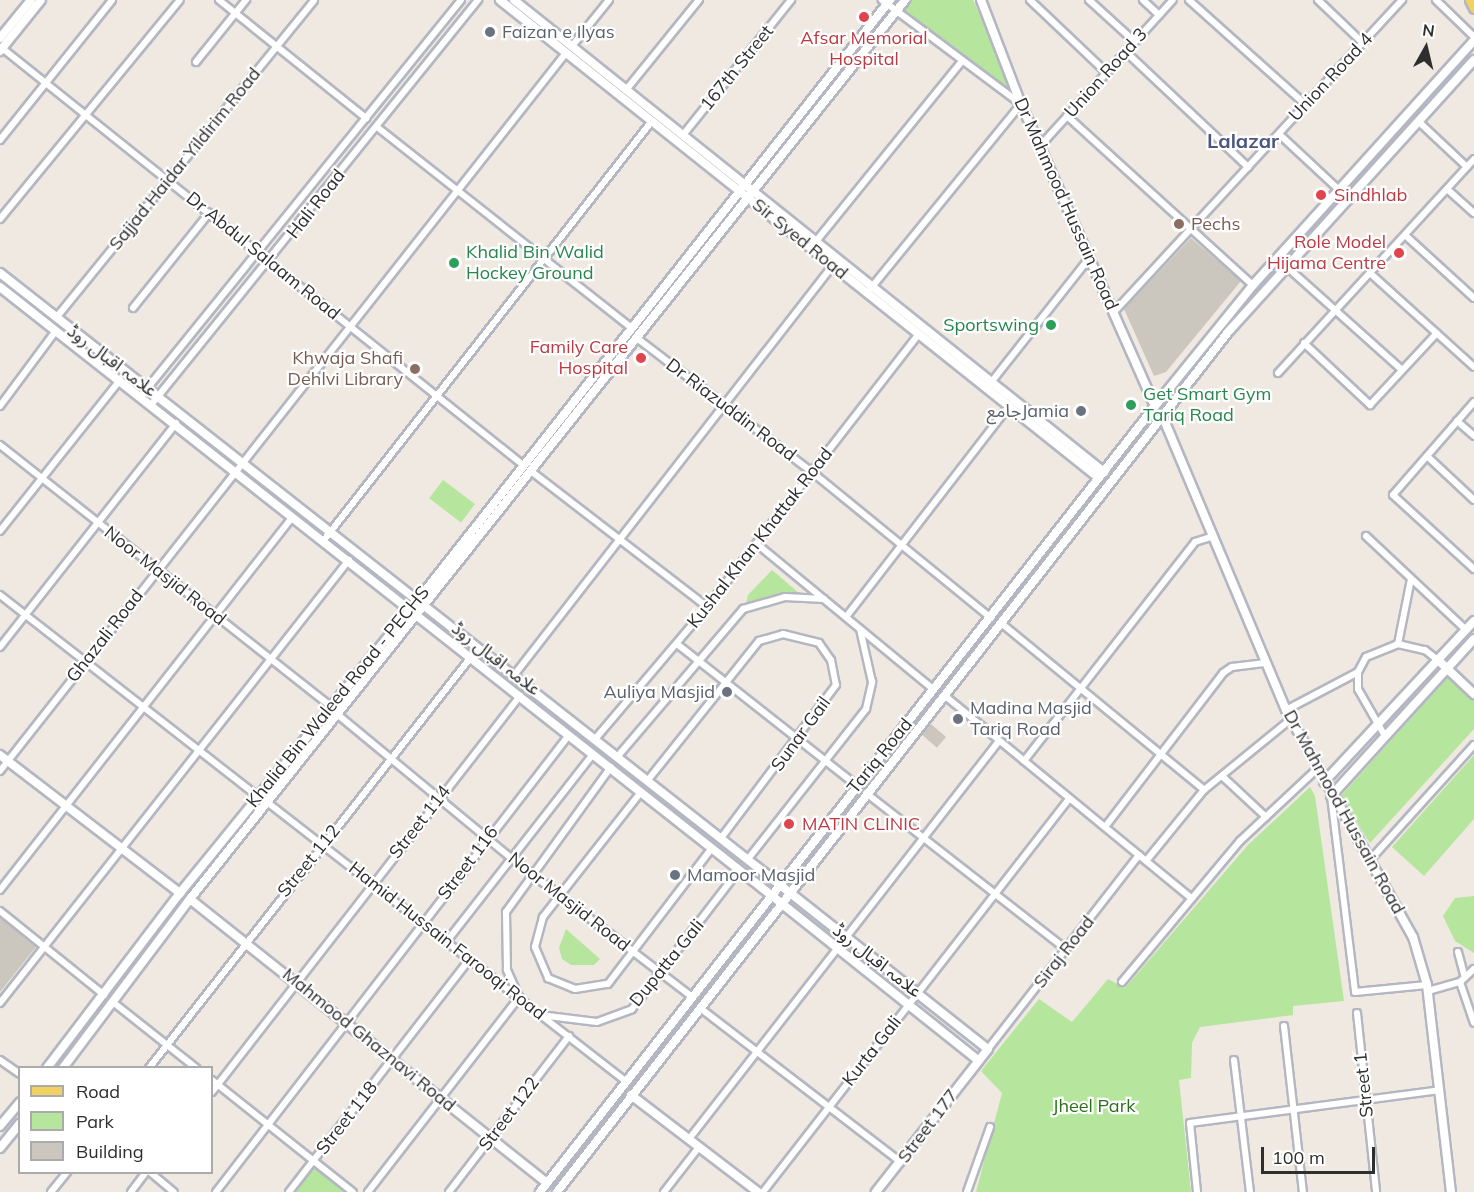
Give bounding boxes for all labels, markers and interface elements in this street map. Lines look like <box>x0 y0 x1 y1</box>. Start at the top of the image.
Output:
marker: Afsar Memorial Hospital <box>855 8 873 26</box>
north arrow <box>1396 18 1456 78</box>
text: N <box>1421 19 1436 41</box>
place label: Faizan e Ilyas <box>502 21 615 43</box>
street label: 167th Street <box>696 21 778 115</box>
street label: Union Road 3 <box>1060 24 1152 122</box>
marker: Faizan e Ilyas <box>483 25 497 39</box>
place label: Afsar Memorial Hospital <box>800 28 928 70</box>
street label: Union Road 4 <box>1285 28 1377 126</box>
street label: Sajjad Haidar Yildirim Road <box>105 63 265 255</box>
street label: Dr Mahmood Hussain Road <box>1009 95 1123 313</box>
district label: Lalazar <box>1207 128 1279 152</box>
street label: Hali Road <box>282 165 350 243</box>
place label: Sindhlab <box>1334 184 1407 206</box>
marker: Sindhlab <box>1312 186 1330 204</box>
street label: Dr Abdul Salaam Road <box>182 187 344 325</box>
street label: Sir Syed Road <box>748 194 852 284</box>
place label: Pechs <box>1191 213 1240 235</box>
marker: Pechs <box>1172 217 1186 231</box>
place label: Role Model Hijama Centre <box>1267 232 1386 274</box>
place label: Khalid Bin Walid Hockey Ground <box>466 242 604 284</box>
marker: Role Model Hijama Centre <box>1390 244 1408 262</box>
marker: Khalid Bin Walid Hockey Ground <box>447 256 461 270</box>
place label: Sportswing <box>943 314 1039 336</box>
marker: Sportswing <box>1044 318 1058 332</box>
street label: علامہ اقبال روڈ <box>63 320 161 402</box>
place label: Family Care Hospital <box>530 337 628 380</box>
place label: Khwaja Shafi Dehlvi Library <box>288 348 403 391</box>
marker: Family Care Hospital <box>632 349 650 367</box>
street label: Dr Riazuddin Road <box>662 354 800 466</box>
marker: Khwaja Shafi Dehlvi Library <box>408 362 422 376</box>
place label: Get Smart Gym Tariq Road <box>1143 384 1271 426</box>
marker: Get Smart Gym Tariq Road <box>1124 398 1138 412</box>
place label: جامعJamia <box>987 400 1069 422</box>
marker: جامعJamia <box>1074 404 1088 418</box>
street label: Kushal Khan Khattak Road <box>683 444 837 632</box>
street label: Noor Masjid Road <box>100 522 230 630</box>
street label: Khalid Bin Waleed Road - PECHS <box>242 582 434 812</box>
street label: Ghazali Road <box>62 585 148 687</box>
street label: علامہ اقبال روڈ <box>447 618 545 700</box>
place label: Auliya Masjid <box>603 681 715 703</box>
marker: Auliya Masjid <box>720 685 734 699</box>
street label: Sunar Gail <box>767 693 835 775</box>
place label: Madina Masjid Tariq Road <box>970 698 1092 740</box>
street label: Dr Mahmood Hussain Road <box>1279 706 1409 918</box>
marker: Madina Masjid Tariq Road <box>951 712 965 726</box>
street label: Tariq Road <box>843 714 917 798</box>
street label: Street 114 <box>385 781 455 863</box>
place label: MATIN CLINIC <box>802 813 920 835</box>
marker: MATIN CLINIC <box>780 815 798 833</box>
street label: Street 112 <box>273 820 345 902</box>
street label: Street 116 <box>433 822 503 904</box>
street label: Noor Masjid Road <box>504 848 634 956</box>
street label: Hamid Hussain Farooqi Road <box>344 857 550 1025</box>
place label: Mamoor Masjid <box>687 864 815 886</box>
marker: Mamoor Masjid <box>668 868 682 882</box>
street label: Siraj Road <box>1029 912 1099 992</box>
street label: Dupatta Gali <box>625 915 709 1011</box>
street label: علامہ اقبال روڈ <box>828 920 926 1002</box>
street label: Mahmood Ghaznavi Road <box>278 964 460 1116</box>
street label: Kurta Gali <box>838 1012 906 1090</box>
street label: Street 1 <box>1350 1051 1378 1119</box>
legend <box>18 1066 213 1174</box>
street label: Street 122 <box>474 1073 544 1155</box>
street label: Street 118 <box>312 1077 382 1159</box>
text: Road <box>76 1080 120 1103</box>
street label: Street 177 <box>893 1085 963 1167</box>
park label: Jheel Park <box>1053 1095 1135 1117</box>
text: Park <box>76 1110 114 1133</box>
scale bar <box>1264 1135 1378 1173</box>
text: Building <box>76 1140 144 1163</box>
text: 100 m <box>1272 1146 1325 1169</box>

